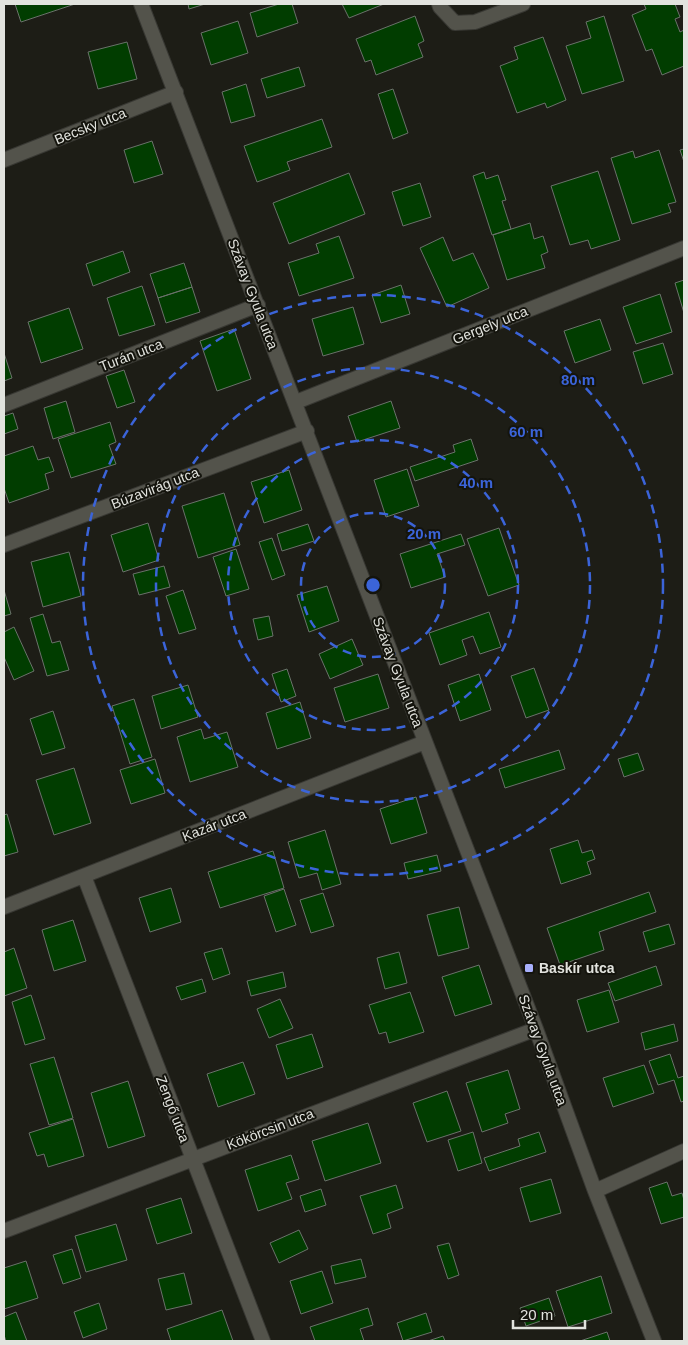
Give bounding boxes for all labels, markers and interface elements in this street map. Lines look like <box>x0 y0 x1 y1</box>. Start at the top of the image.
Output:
street label: Becsky utca <box>52 104 128 148</box>
street label: Szávay Gyula utca <box>225 237 281 352</box>
street label: Gergely utca <box>450 303 530 347</box>
street label: Turán utca <box>97 336 165 374</box>
text: 80 m <box>561 371 595 388</box>
text: 60 m <box>509 423 543 440</box>
street label: Búzavirág utca <box>109 464 201 512</box>
text: 40 m <box>459 474 493 491</box>
text: 20 m <box>407 525 441 542</box>
centre of rings <box>364 576 382 594</box>
street label: Szávay Gyula utca <box>370 615 426 730</box>
street label: Kazár utca <box>180 805 248 844</box>
place label: Baskír utca <box>539 960 615 976</box>
marker: Baskír utca <box>523 962 535 974</box>
street label: Szávay Gyula utca <box>516 992 571 1108</box>
street label: Zengő utca <box>153 1073 193 1145</box>
street label: Kökörcsin utca <box>224 1105 316 1153</box>
scale bar <box>513 1298 586 1330</box>
text: 20 m <box>520 1306 553 1323</box>

